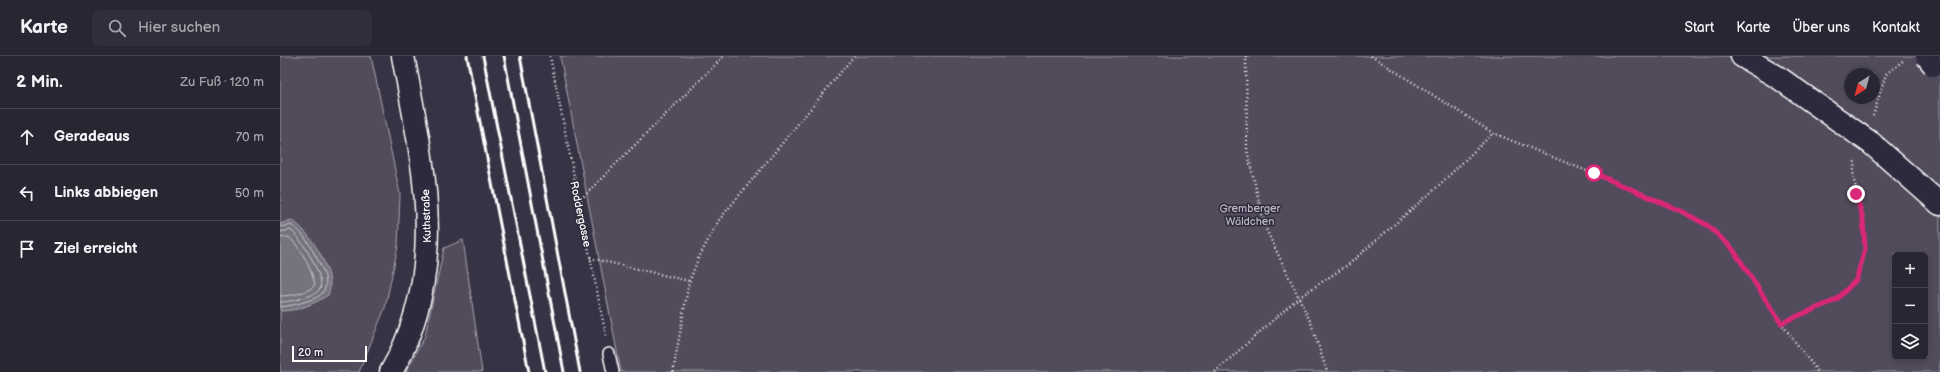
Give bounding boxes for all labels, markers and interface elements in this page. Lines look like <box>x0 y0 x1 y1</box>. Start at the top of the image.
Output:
search box <box>92 10 372 46</box>
text: Karte <box>20 16 68 39</box>
icon: search <box>106 17 128 39</box>
text: Hier suchen <box>138 18 220 37</box>
text: Start <box>1684 19 1714 36</box>
text: Karte <box>1736 19 1770 36</box>
text: Über uns <box>1792 19 1850 36</box>
text: Kontakt <box>1872 19 1920 36</box>
north arrow <box>1844 68 1880 104</box>
text: 2 Min. <box>16 72 63 92</box>
text: Zu Fuß · 120 m <box>180 74 264 90</box>
icon: ahead <box>16 126 38 148</box>
text: Geradeaus <box>54 127 130 146</box>
text: 70 m <box>236 129 264 145</box>
route start <box>1585 164 1603 182</box>
street label: Roddergasse <box>567 180 594 249</box>
icon: left <box>16 182 38 204</box>
text: Links abbiegen <box>54 183 158 202</box>
text: 50 m <box>235 185 264 201</box>
route end <box>1847 185 1865 203</box>
street label: Kuthstraße <box>419 188 434 243</box>
park label: Gremberger Wäldchen <box>1219 202 1282 228</box>
icon: arrive <box>16 238 38 260</box>
text: Ziel erreicht <box>54 239 137 258</box>
map controls <box>1892 252 1928 360</box>
button: + <box>1892 252 1928 288</box>
button: − <box>1892 288 1928 324</box>
button: layers <box>1892 324 1928 360</box>
scale bar <box>292 344 367 363</box>
text: 20 m <box>298 346 323 359</box>

